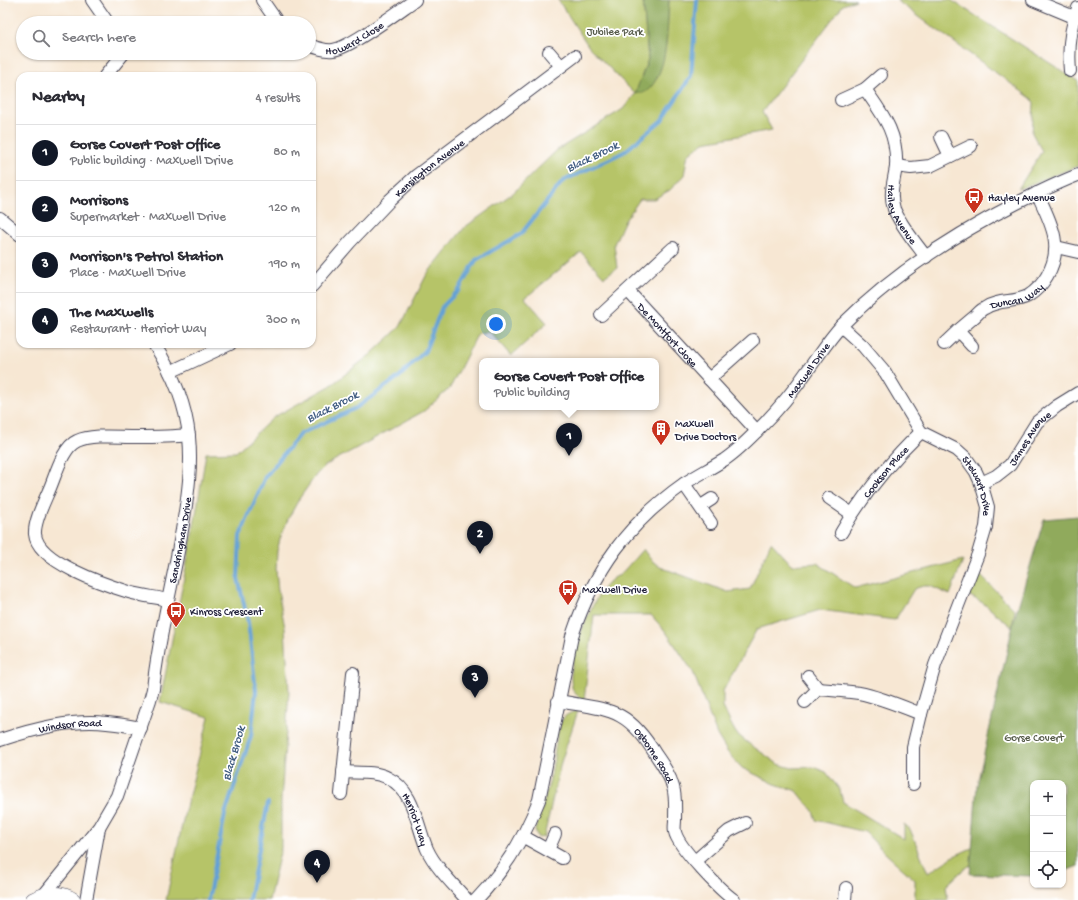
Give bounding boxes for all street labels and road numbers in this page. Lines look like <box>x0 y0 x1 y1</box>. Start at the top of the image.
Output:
street label: Howard Close <box>325 20 387 58</box>
street label: Kensington Avenue <box>393 137 468 201</box>
street label: Hailey Avenue <box>884 184 918 248</box>
street label: Duncan Way <box>988 281 1047 313</box>
street label: De Montfort Close <box>633 301 699 370</box>
street label: Maxwell Drive <box>785 341 834 401</box>
street label: James Avenue <box>1007 409 1054 468</box>
street label: Cookson Place <box>862 444 912 501</box>
street label: Stewart Drive <box>959 454 992 517</box>
street label: Sandringham Drive <box>168 496 195 585</box>
street label: Windsor Road <box>38 718 104 737</box>
street label: Osborne Road <box>631 726 676 786</box>
street label: Herriot Way <box>399 791 429 849</box>

